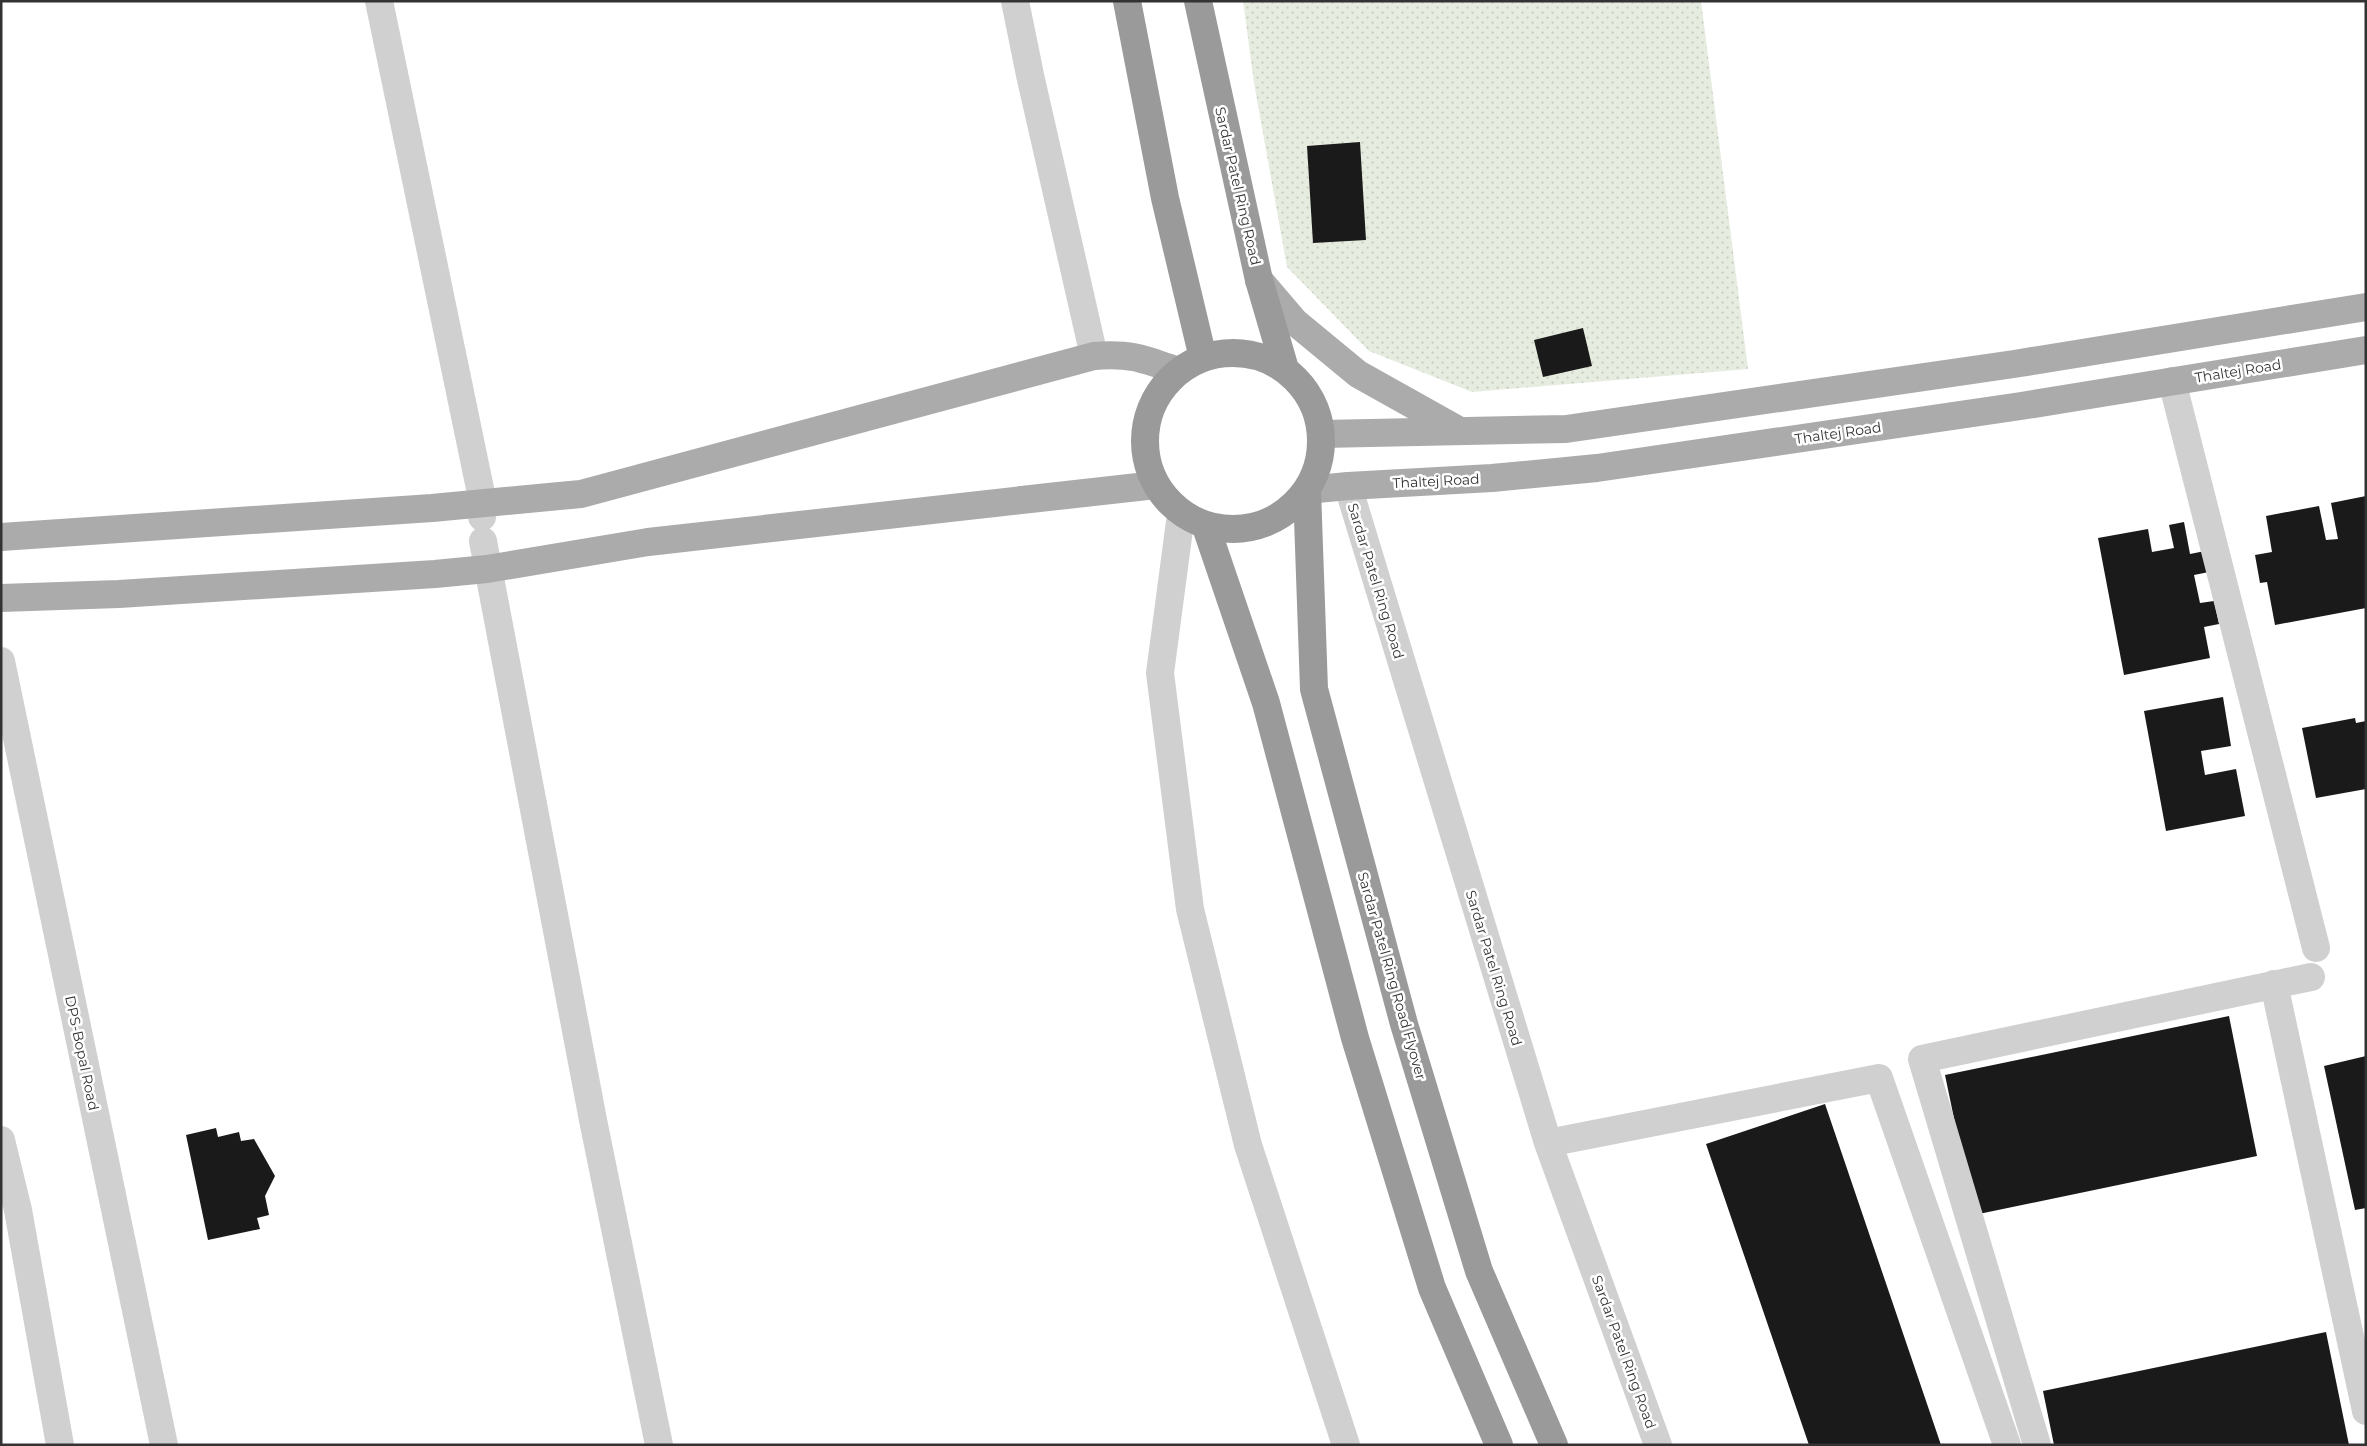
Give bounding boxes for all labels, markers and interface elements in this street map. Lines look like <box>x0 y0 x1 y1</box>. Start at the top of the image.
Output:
street label: Sardar Patel Ring Road <box>1211 105 1265 267</box>
street label: Thaltej Road <box>2193 355 2283 387</box>
street label: Thaltej Road <box>1794 418 1882 448</box>
street label: Thaltej Road <box>1392 470 1480 492</box>
street label: Sardar Patel Ring Road <box>1344 501 1408 661</box>
street label: Sardar Patel Ring Road Flyover <box>1354 870 1430 1082</box>
street label: Sardar Patel Ring Road <box>1462 888 1526 1048</box>
street label: DPS-Bopal Road <box>61 994 103 1112</box>
street label: Sardar Patel Ring Road <box>1588 1273 1660 1431</box>

